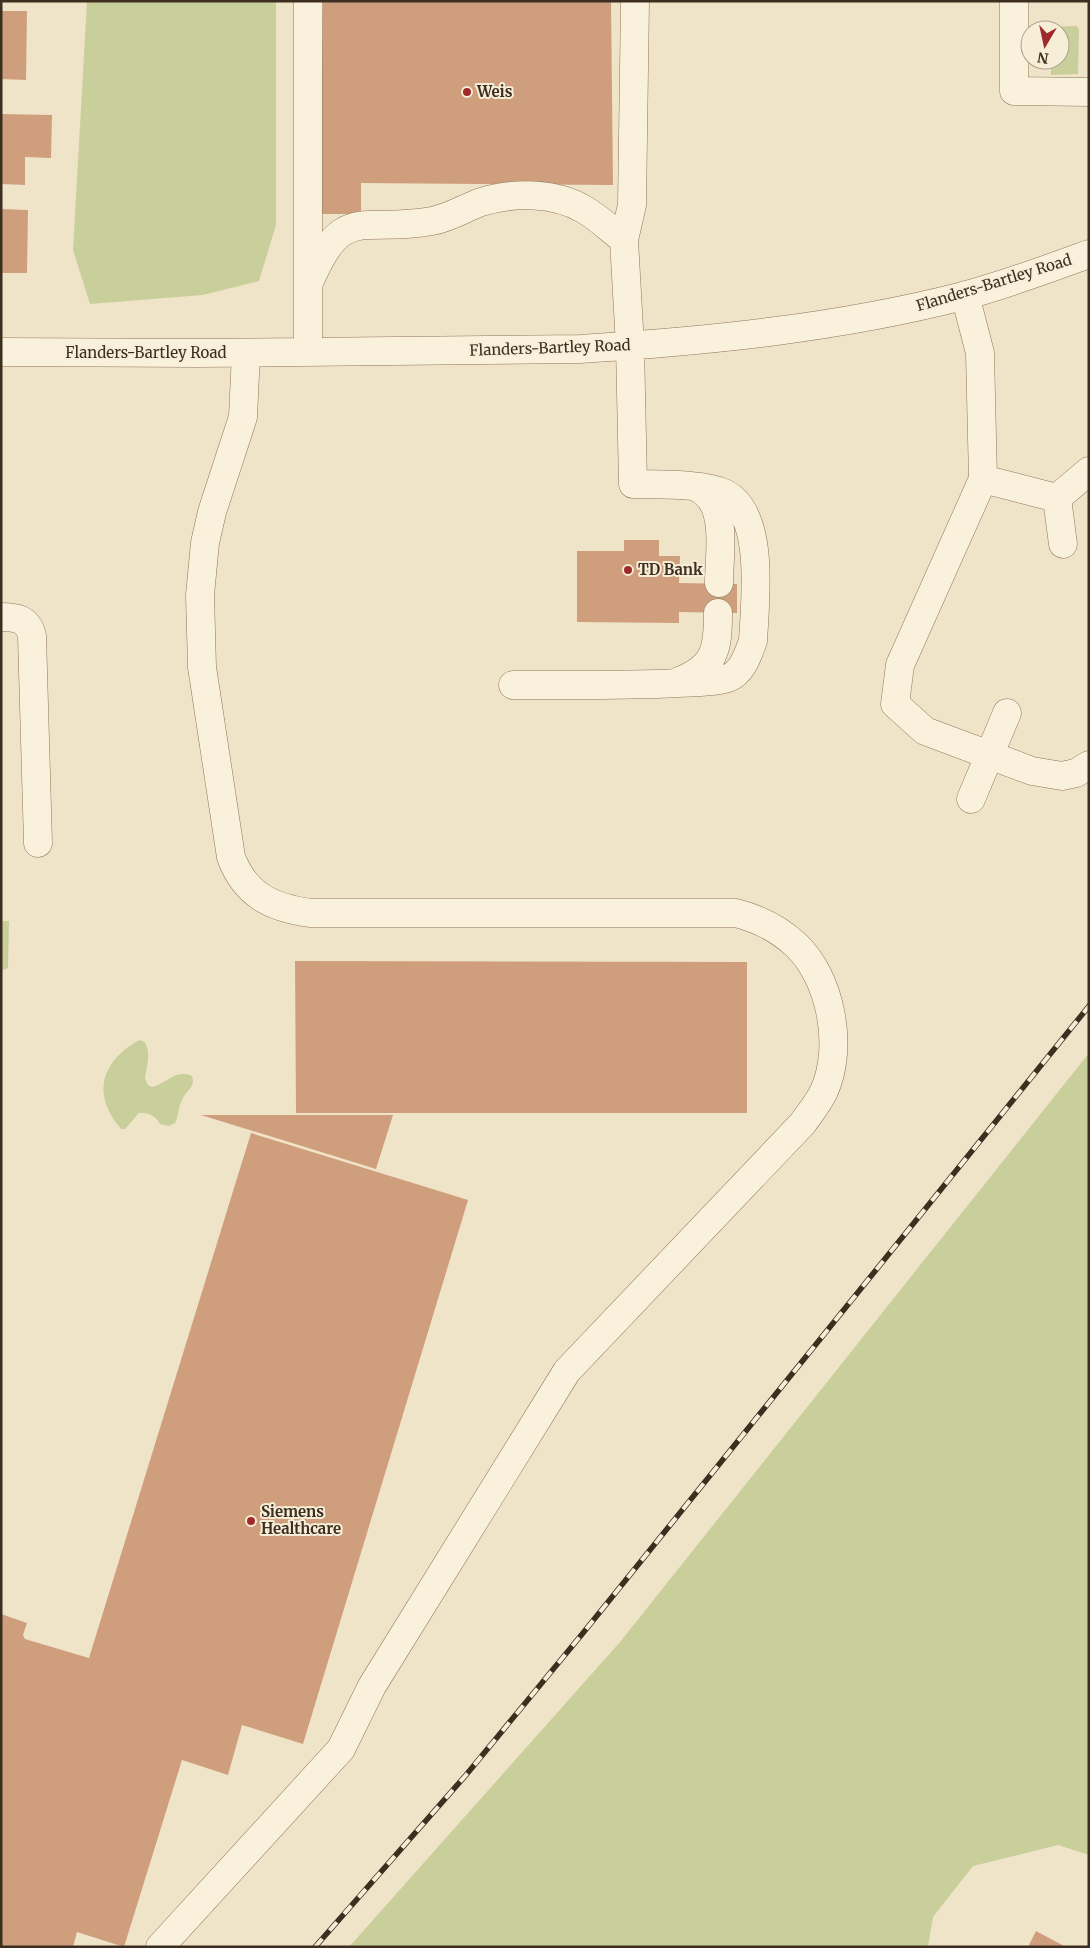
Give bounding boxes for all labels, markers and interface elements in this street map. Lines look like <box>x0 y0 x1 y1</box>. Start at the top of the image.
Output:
north arrow <box>1020 20 1070 70</box>
text: N <box>1036 48 1050 68</box>
place label: Weis <box>476 82 513 101</box>
marker: Weis <box>461 86 473 98</box>
street label: Flanders-Bartley Road <box>914 250 1074 315</box>
street label: Flanders-Bartley Road <box>469 335 631 360</box>
street label: Flanders-Bartley Road <box>65 343 227 362</box>
place label: TD Bank <box>638 560 703 579</box>
marker: TD Bank <box>622 564 634 576</box>
place label: Siemens Healthcare <box>261 1502 341 1538</box>
marker: Siemens Healthcare <box>245 1515 257 1527</box>

